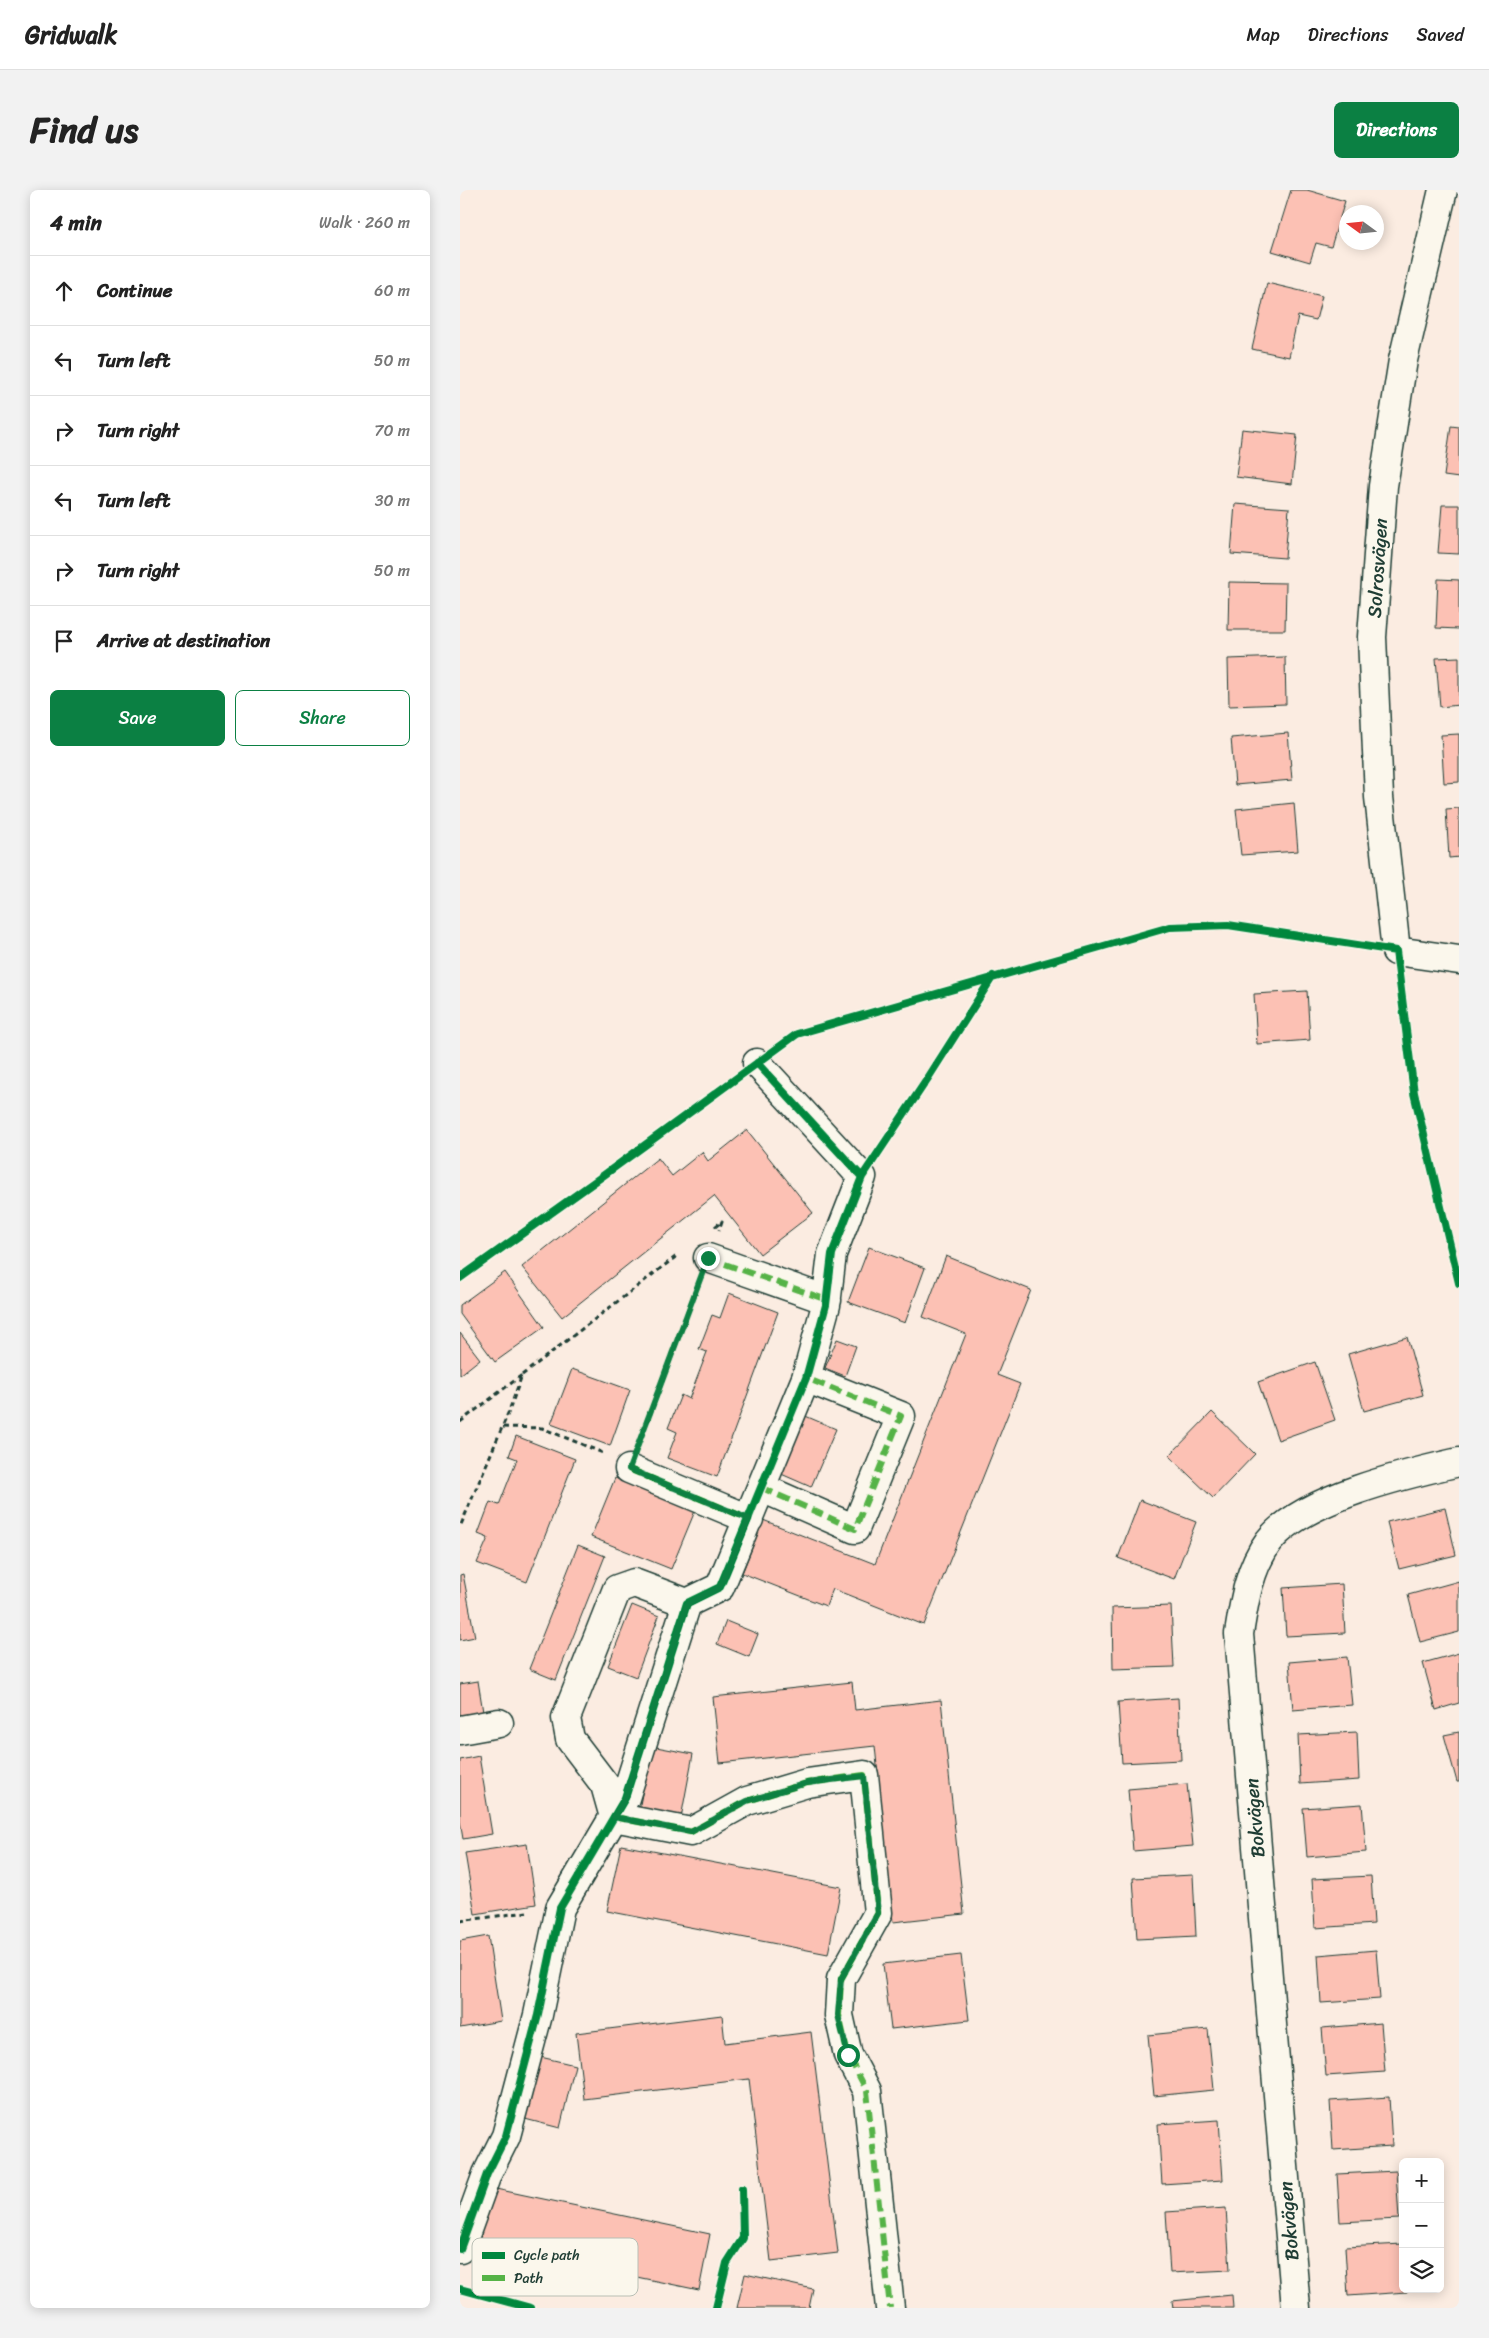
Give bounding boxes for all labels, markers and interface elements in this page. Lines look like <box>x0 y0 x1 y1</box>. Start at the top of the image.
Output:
text: Gridwalk <box>25 14 117 56</box>
text: Map <box>1247 19 1280 51</box>
text: Directions <box>1308 19 1389 51</box>
text: Saved <box>1417 19 1464 51</box>
text: Find us <box>30 99 138 161</box>
button: Directions <box>1334 102 1459 158</box>
text: 4 min <box>50 204 102 242</box>
north arrow <box>1339 205 1384 250</box>
text: Walk · 260 m <box>319 208 410 237</box>
text: Continue <box>97 274 173 307</box>
text: 60 m <box>374 276 410 305</box>
icon: ahead <box>50 277 78 305</box>
text: Turn left <box>97 344 170 377</box>
text: 50 m <box>374 346 410 375</box>
icon: left <box>50 347 78 375</box>
text: Turn right <box>97 414 179 447</box>
text: 70 m <box>374 416 410 445</box>
icon: right <box>50 417 78 445</box>
text: Turn left <box>97 484 170 517</box>
text: 30 m <box>375 486 410 515</box>
icon: left <box>50 487 78 515</box>
street label: Solrosvägen <box>1358 517 1397 619</box>
text: Turn right <box>97 554 179 587</box>
text: 50 m <box>374 556 410 585</box>
icon: right <box>50 557 78 585</box>
text: Arrive at destination <box>97 624 270 657</box>
icon: arrive <box>50 627 78 655</box>
button: Save <box>50 690 225 746</box>
button: Share <box>235 690 410 746</box>
route end <box>697 1247 720 1270</box>
street label: Bokvägen <box>1235 1777 1274 1859</box>
route start <box>837 2044 860 2067</box>
map controls <box>1399 2158 1444 2293</box>
button: + <box>1399 2158 1444 2203</box>
street label: Bokvägen <box>1269 2180 1308 2262</box>
button: − <box>1399 2203 1444 2248</box>
legend <box>472 2238 638 2296</box>
text: Cycle path <box>514 2243 580 2268</box>
button: layers <box>1399 2248 1444 2293</box>
text: Path <box>514 2266 543 2291</box>

